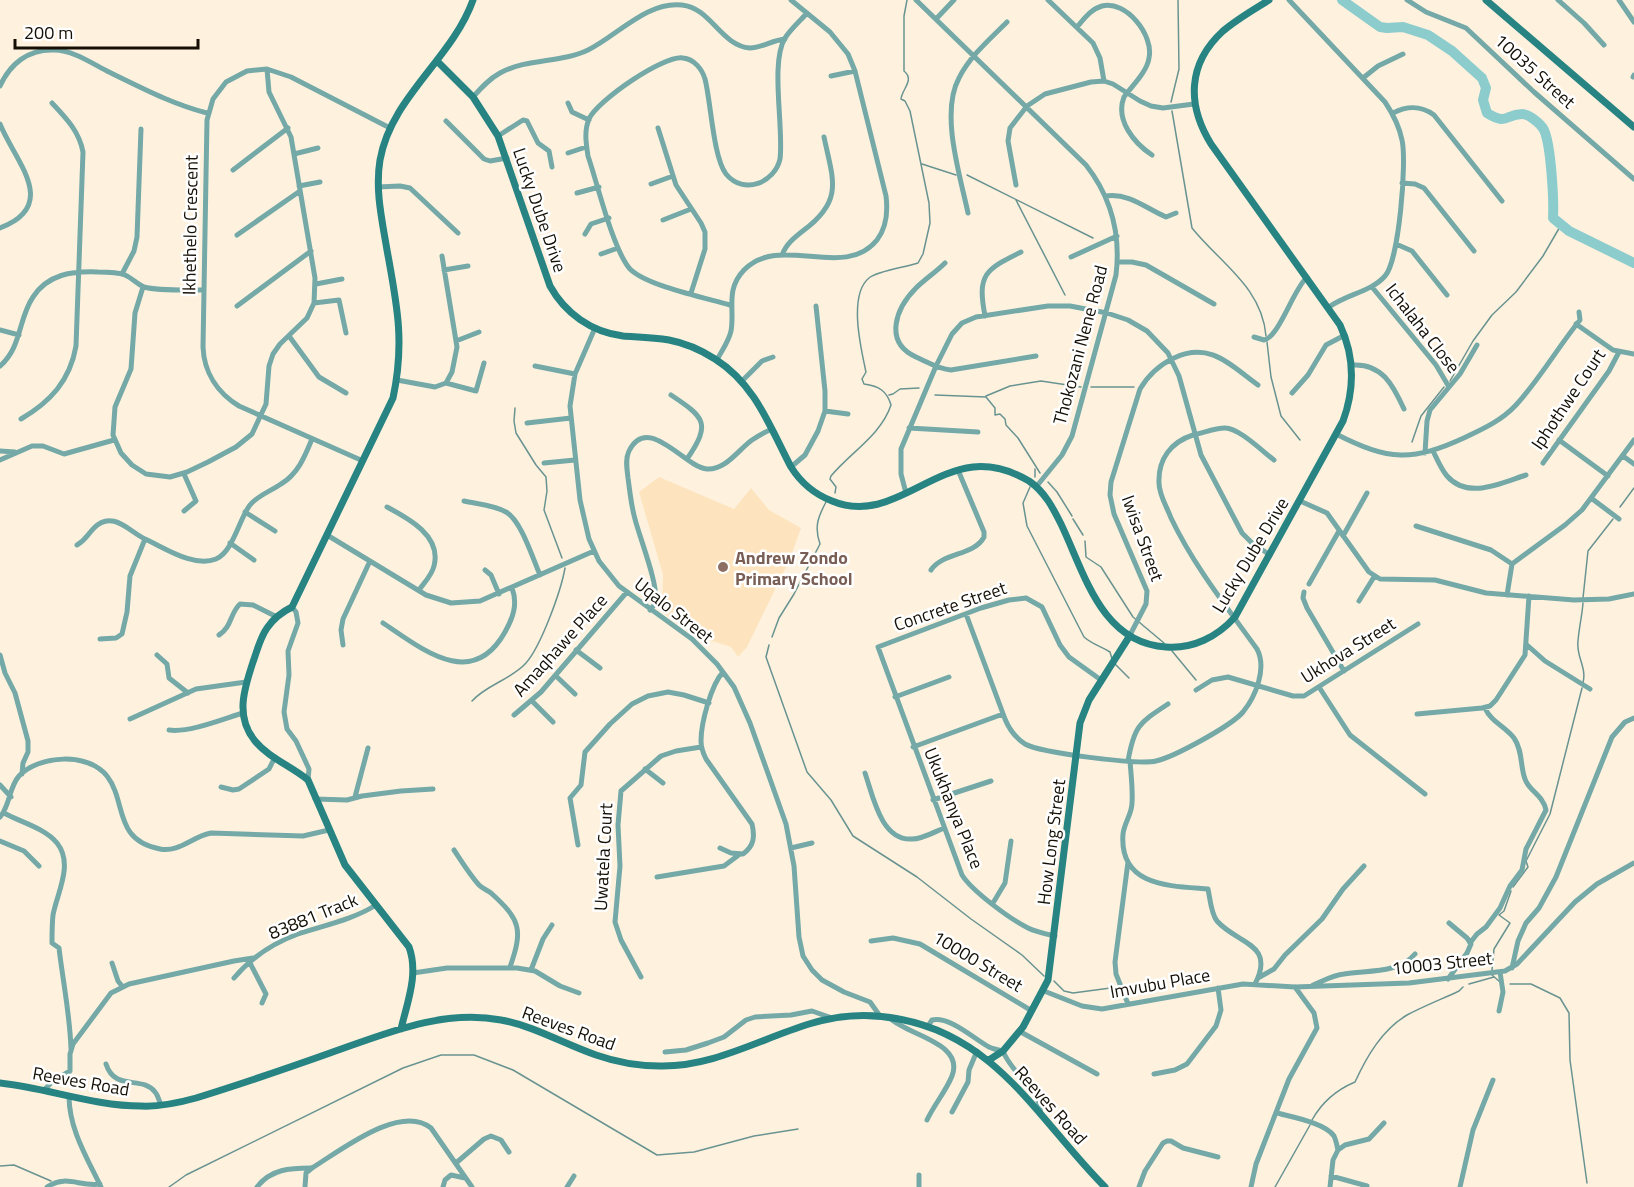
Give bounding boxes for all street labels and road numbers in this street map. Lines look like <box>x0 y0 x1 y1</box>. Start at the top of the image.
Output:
street label: 10035 Street <box>1489 27 1582 115</box>
street label: Lucky Dube Drive <box>506 144 574 276</box>
street label: Ikhethelo Crescent <box>175 154 205 295</box>
street label: Thokozani Nene Road <box>1046 262 1114 428</box>
street label: Ichalaha Close <box>1379 277 1467 379</box>
street label: Iphothwe Court <box>1524 342 1612 455</box>
street label: Iwisa Street <box>1115 491 1171 585</box>
street label: Lucky Dube Drive <box>1205 492 1295 618</box>
street label: Uqalo Street <box>629 570 720 650</box>
street label: Concrete Street <box>890 574 1011 638</box>
street label: Amaqhawe Place <box>506 588 614 702</box>
street label: Ukhova Street <box>1295 610 1401 690</box>
street label: Ukukhanya Place <box>917 743 991 873</box>
street label: How Long Street <box>1030 777 1072 906</box>
street label: Uwatela Court <box>587 802 619 912</box>
street label: 83881 Track <box>264 886 362 946</box>
street label: 10000 Street <box>928 923 1029 999</box>
street label: 10003 Street <box>1390 944 1494 982</box>
street label: Imvubu Place <box>1108 961 1212 1005</box>
street label: Reeves Road <box>518 999 620 1057</box>
street label: Reeves Road <box>30 1059 132 1103</box>
street label: Reeves Road <box>1008 1060 1094 1150</box>

